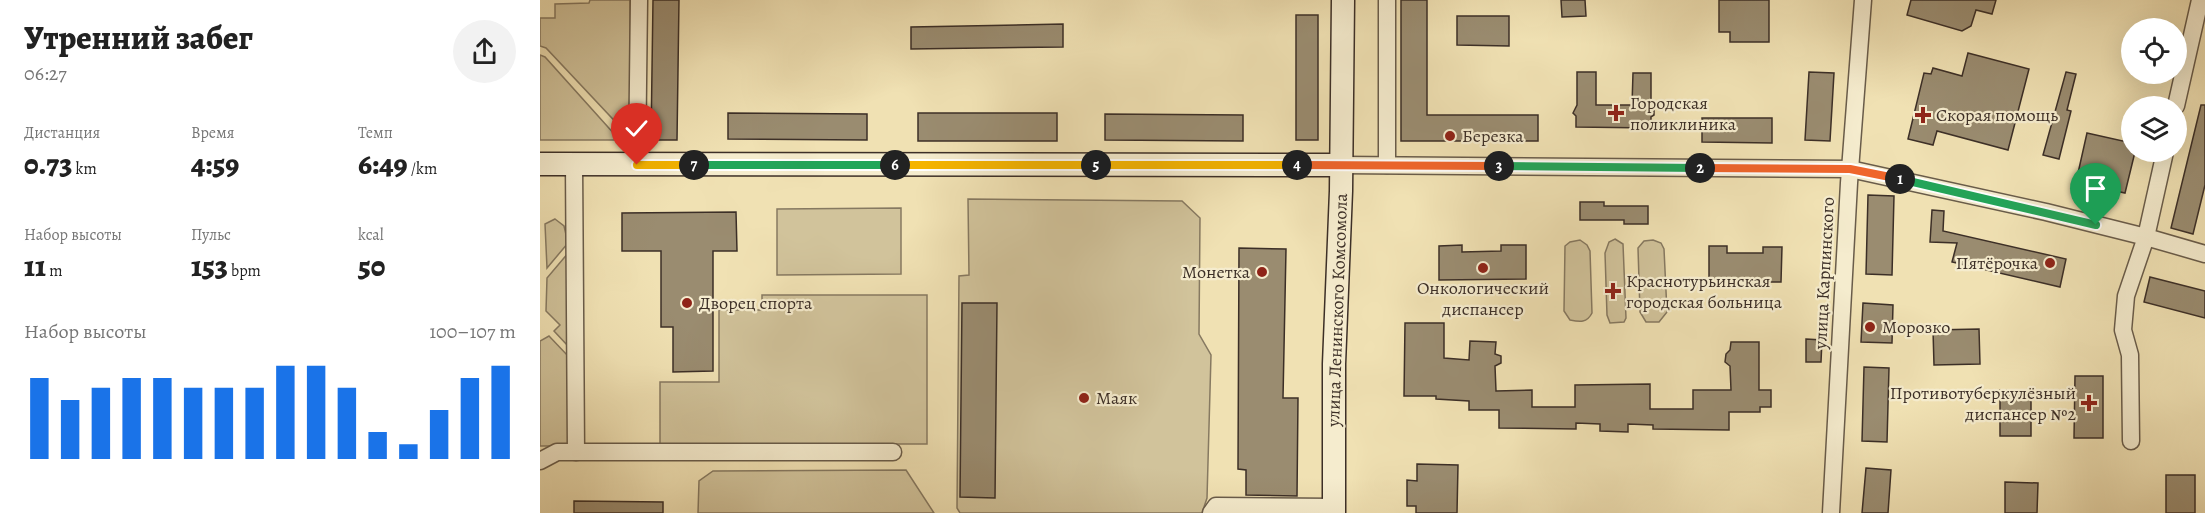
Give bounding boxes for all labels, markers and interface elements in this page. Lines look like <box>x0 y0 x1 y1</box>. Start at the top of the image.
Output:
text: Утренний забег <box>24 15 253 60</box>
map controls <box>2121 18 2187 162</box>
button: locate <box>2121 18 2187 84</box>
button: share <box>453 20 516 83</box>
text: 06:27 <box>24 60 67 87</box>
place label: Городская поликлиника <box>1630 91 1737 136</box>
button: layers <box>2121 96 2187 162</box>
pin <box>611 103 662 165</box>
place label: Скорая помощь <box>1936 103 2058 127</box>
marker: Городская поликлиника <box>1607 104 1625 122</box>
marker: Скорая помощь <box>1914 106 1932 124</box>
icon: check <box>620 112 653 145</box>
text: Дистанция <box>24 122 100 144</box>
text: Время <box>191 122 235 144</box>
text: Темп <box>358 122 393 144</box>
place label: Березка <box>1462 124 1524 148</box>
marker: Березка <box>1443 129 1457 143</box>
text: 0.73 <box>24 144 72 184</box>
text: 4:59 <box>191 144 239 184</box>
text: 6:49 <box>358 144 408 184</box>
pin: 7 <box>679 150 709 180</box>
pin: 6 <box>880 150 910 180</box>
pin: 5 <box>1081 150 1111 180</box>
pin: 4 <box>1282 150 1312 180</box>
pin: 3 <box>1484 151 1514 181</box>
pin: 2 <box>1685 153 1715 183</box>
text: 7 <box>691 154 697 176</box>
text: 6 <box>891 154 899 176</box>
text: 5 <box>1093 154 1099 176</box>
text: 4 <box>1293 154 1301 176</box>
text: 3 <box>1496 155 1502 177</box>
text: 2 <box>1696 157 1704 179</box>
text: km <box>72 158 97 180</box>
text: /km <box>408 158 437 180</box>
pin <box>2070 163 2121 225</box>
pin: 1 <box>1885 164 1915 194</box>
text: 1 <box>1897 168 1903 190</box>
icon: arrive <box>2079 172 2112 205</box>
street label: улица Ленинского Комсомола <box>1321 192 1353 428</box>
street label: улица Карпинского <box>1808 196 1840 351</box>
text: Набор высоты <box>24 224 122 246</box>
text: Пульс <box>191 224 231 246</box>
text: kcal <box>358 224 384 246</box>
text: 11 <box>24 246 46 286</box>
text: 153 <box>191 246 228 286</box>
text: 50 <box>358 246 385 286</box>
place label: Пятёрочка <box>1956 251 2039 275</box>
marker: Пятёрочка <box>2043 256 2057 270</box>
text: m <box>46 260 62 282</box>
text: bpm <box>228 260 261 282</box>
place label: Монетка <box>1182 260 1251 284</box>
marker: Онкологический диспансер <box>1476 261 1490 275</box>
marker: Монетка <box>1255 265 1269 279</box>
place label: Краснотурьинская городская больница <box>1626 269 1783 314</box>
place label: Онкологический диспансер <box>1417 276 1549 321</box>
marker: Краснотурьинская городская больница <box>1604 282 1622 300</box>
place label: Дворец спорта <box>699 291 813 315</box>
marker: Дворец спорта <box>680 296 694 310</box>
place label: Морозко <box>1882 315 1950 339</box>
text: Набор высоты <box>24 318 147 345</box>
text: 100–107 m <box>429 318 516 345</box>
marker: Морозко <box>1863 320 1877 334</box>
place label: Противотуберкулёзный диспансер №2 <box>1890 381 2076 426</box>
place label: Маяк <box>1096 386 1137 410</box>
marker: Маяк <box>1077 391 1091 405</box>
marker: Противотуберкулёзный диспансер №2 <box>2080 394 2098 412</box>

